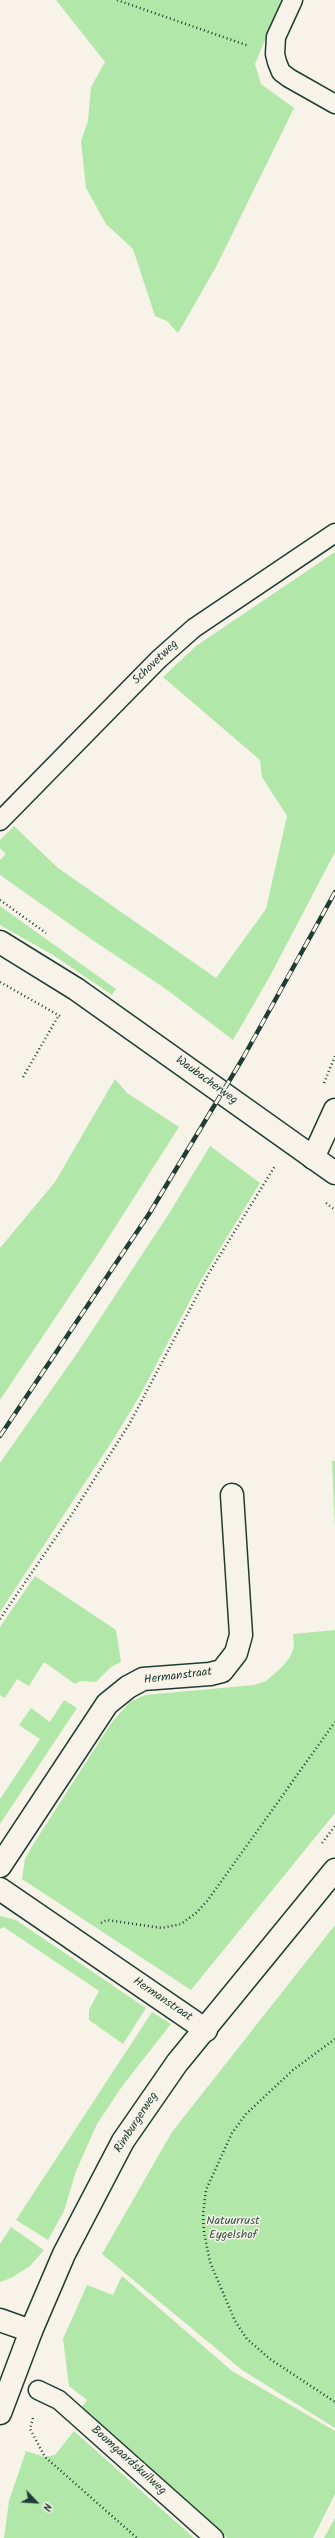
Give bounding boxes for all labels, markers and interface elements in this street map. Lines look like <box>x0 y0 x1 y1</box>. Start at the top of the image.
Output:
street label: Schovetweg <box>130 638 182 688</box>
street label: Waubacherweg <box>172 1054 240 1108</box>
street label: Hermanstraat <box>143 1666 213 1688</box>
street label: Hermanstraat <box>130 1975 194 2025</box>
street label: Rimburgerweg <box>112 2090 162 2156</box>
park label: Natuurrust Eygelshof <box>206 2215 260 2243</box>
street label: Boomgaardskuilweg <box>87 2423 169 2499</box>
north arrow <box>16 2482 56 2522</box>
text: N <box>37 2500 57 2514</box>

